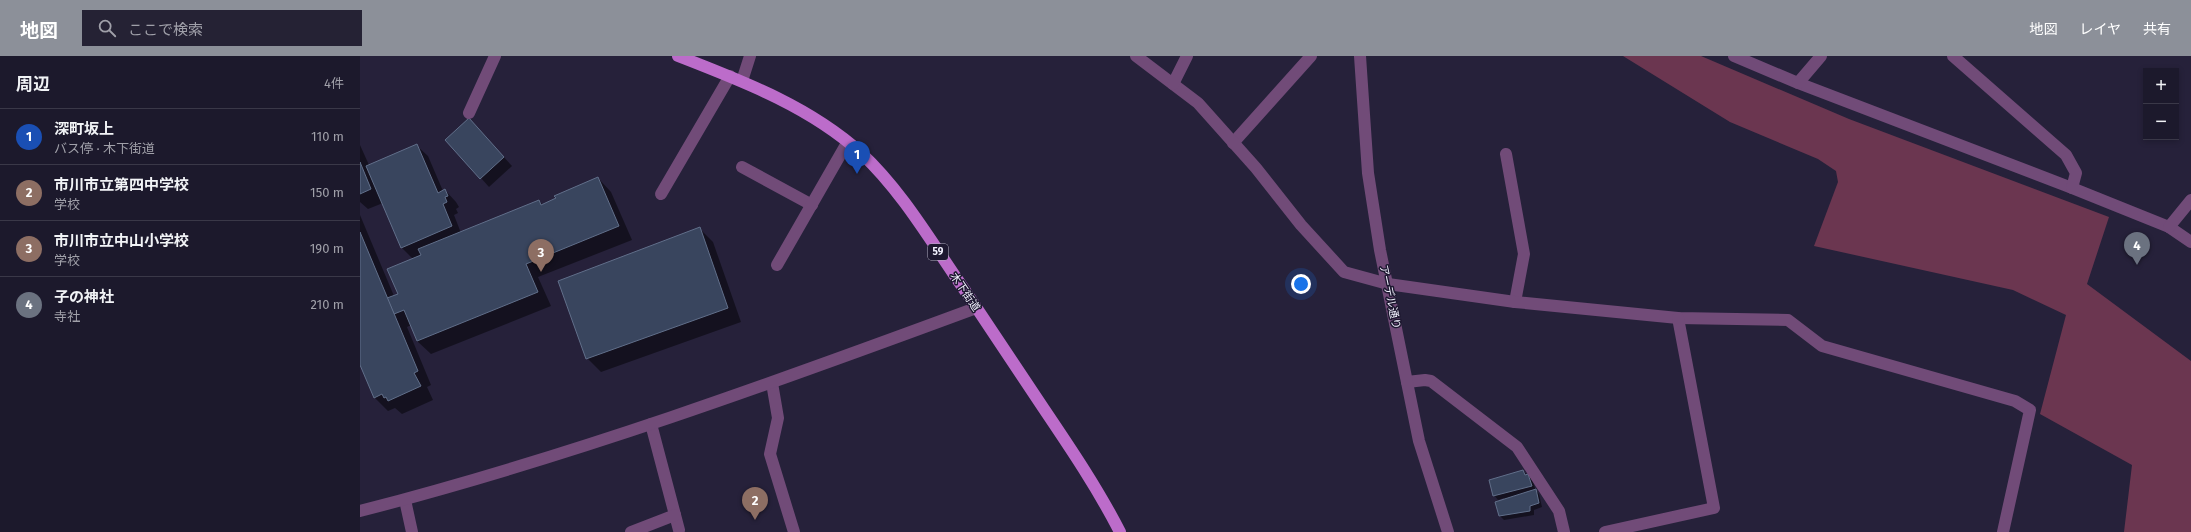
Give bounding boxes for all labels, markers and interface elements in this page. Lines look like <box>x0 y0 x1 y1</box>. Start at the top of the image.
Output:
search box <box>82 10 362 46</box>
icon: search <box>96 17 118 39</box>
text: 地図 <box>20 19 58 42</box>
text: ここで検索 <box>128 21 203 39</box>
text: 地図 <box>2029 21 2057 38</box>
text: レイヤ <box>2079 21 2121 38</box>
text: 共有 <box>2143 21 2171 38</box>
map controls <box>2143 68 2179 140</box>
button: + <box>2143 68 2179 104</box>
text: 周辺 <box>16 74 50 95</box>
text: 4件 <box>324 76 344 91</box>
button: − <box>2143 104 2179 140</box>
text: 深町坂上 <box>54 120 114 138</box>
text: 1 <box>26 129 32 144</box>
text: 110 m <box>311 129 344 144</box>
text: バス停 · 木下街道 <box>54 141 155 156</box>
pin: 1 <box>844 141 870 174</box>
text: 市川市立第四中学校 <box>54 176 189 194</box>
text: 2 <box>26 185 32 200</box>
text: 150 m <box>310 185 344 200</box>
text: 学校 <box>54 197 80 212</box>
text: 市川市立中山小学校 <box>54 232 189 250</box>
pin: 4 <box>2124 232 2150 265</box>
pin: 3 <box>528 239 554 272</box>
text: 3 <box>26 241 32 256</box>
text: 190 m <box>310 241 344 256</box>
road number: 59 <box>928 244 948 260</box>
text: 学校 <box>54 253 80 268</box>
street label: アーデル通り <box>1377 264 1403 330</box>
street label: 木下街道 <box>947 270 983 314</box>
your location <box>1291 274 1311 294</box>
text: 子の神社 <box>54 288 114 306</box>
text: 4 <box>25 297 33 312</box>
text: 210 m <box>310 297 344 312</box>
text: 寺社 <box>54 309 80 324</box>
pin: 2 <box>742 487 768 520</box>

